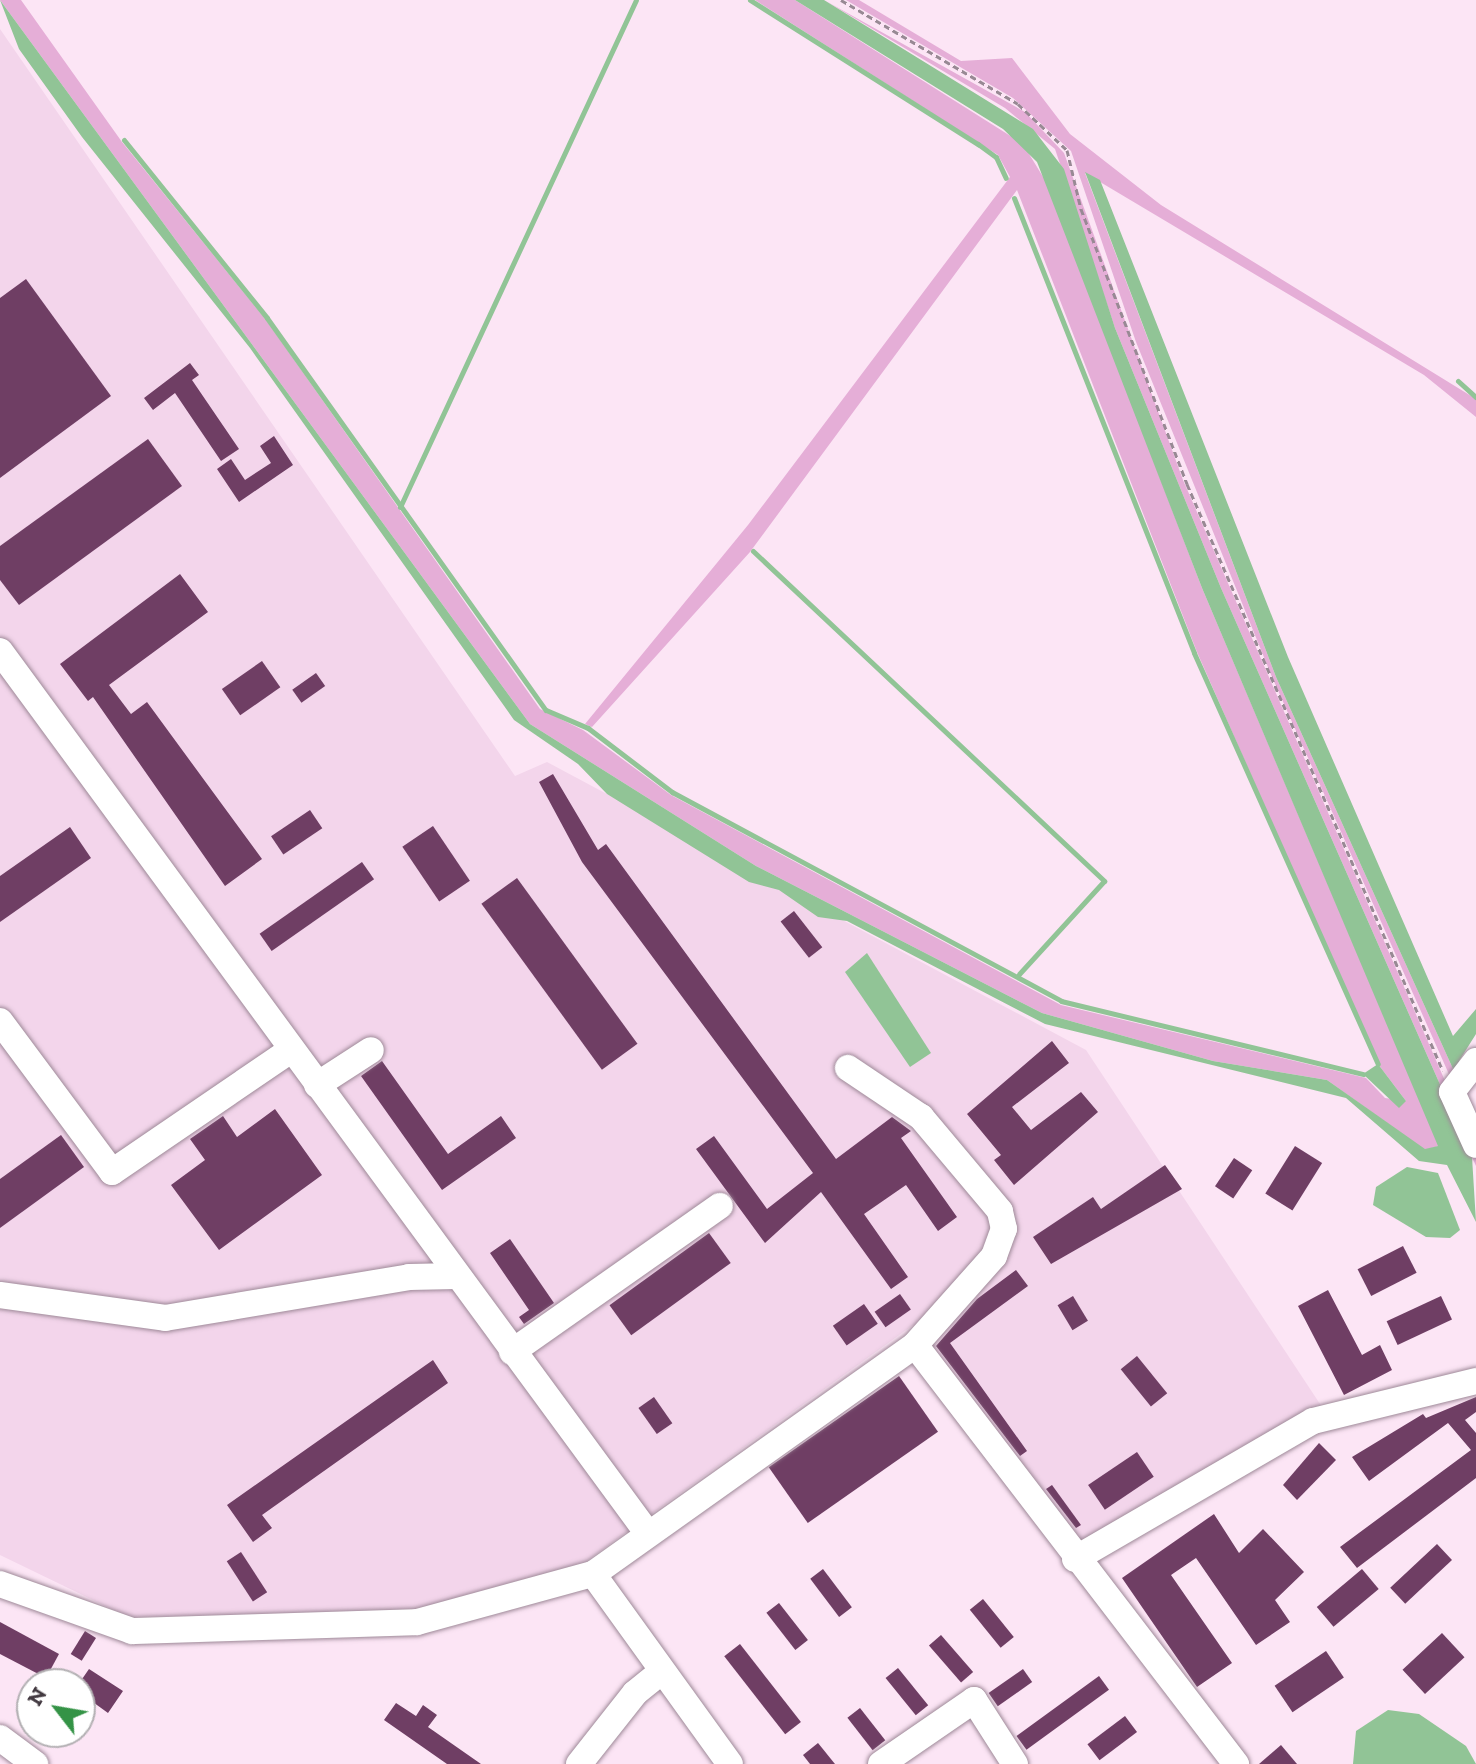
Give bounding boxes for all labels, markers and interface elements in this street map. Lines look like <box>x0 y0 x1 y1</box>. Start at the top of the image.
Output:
north arrow <box>16 1668 96 1748</box>
text: N <box>21 1682 53 1711</box>

